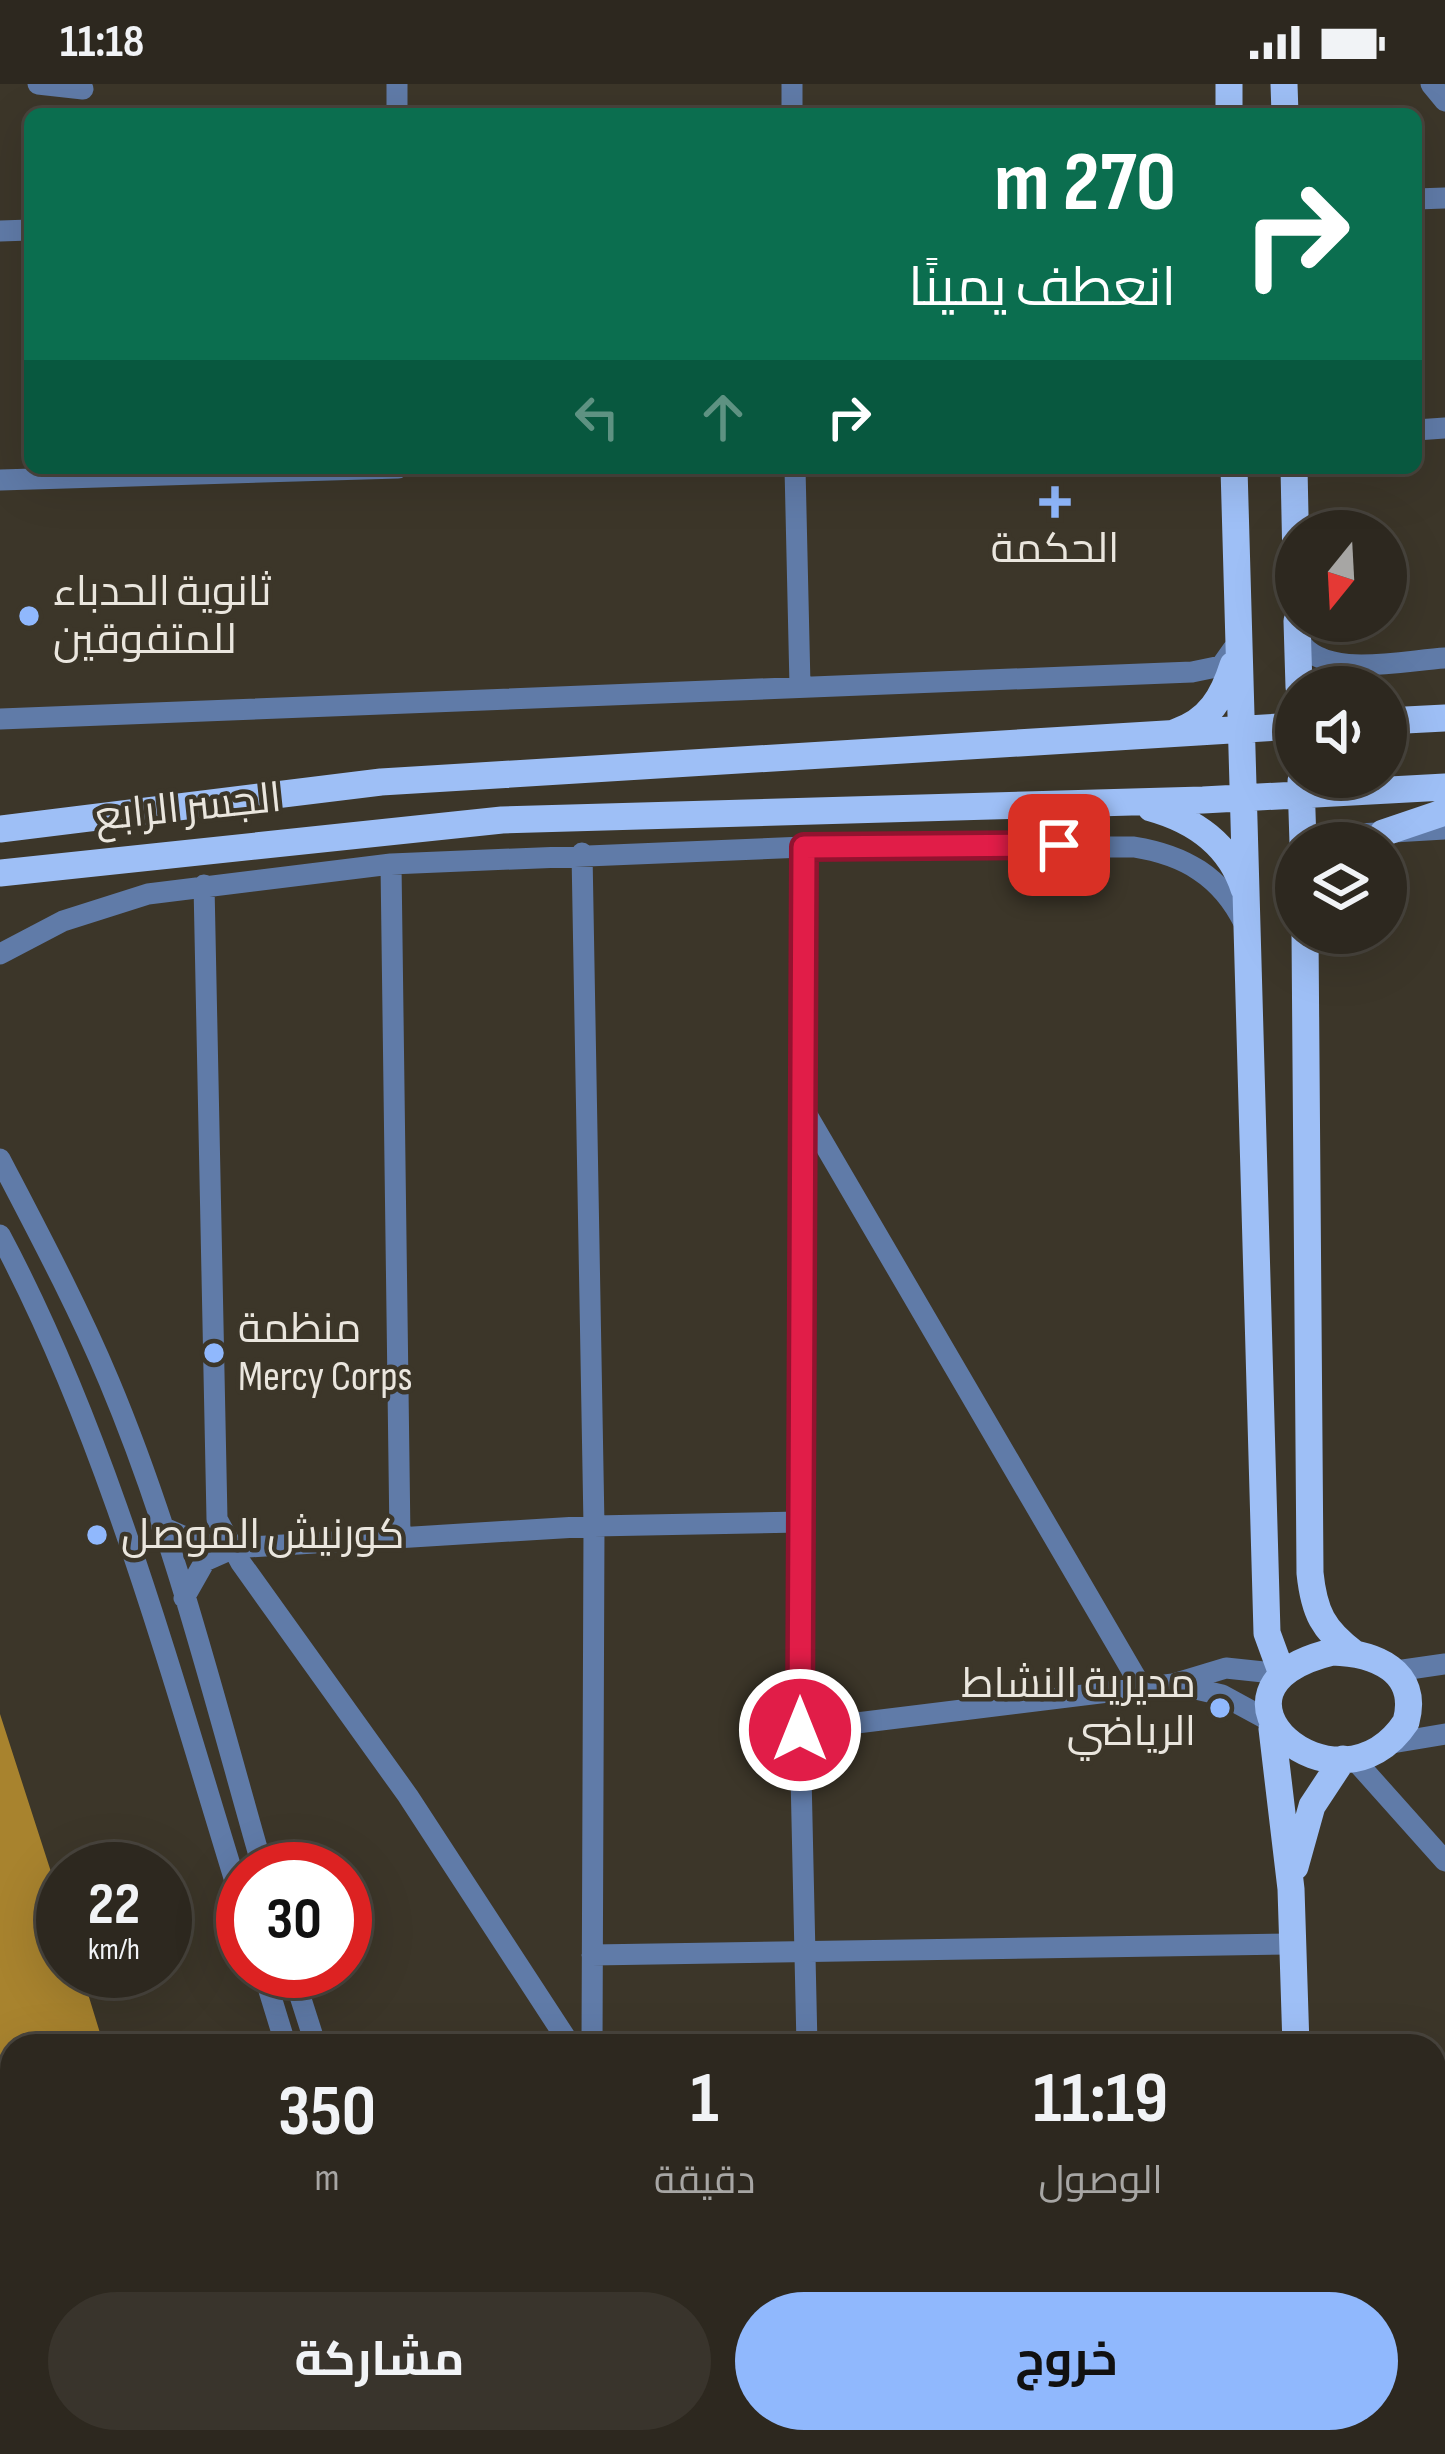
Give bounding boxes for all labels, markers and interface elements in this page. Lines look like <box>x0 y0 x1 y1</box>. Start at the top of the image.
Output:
text: 11:18 <box>60 15 144 70</box>
text: 270 m <box>994 133 1176 234</box>
icon: right <box>1218 156 1374 312</box>
text: انعطف يمينًا <box>908 256 1176 321</box>
icon: left <box>564 384 630 450</box>
icon: ahead <box>690 384 756 450</box>
icon: right <box>816 384 882 450</box>
marker: الحكمة <box>1039 486 1071 518</box>
north arrow <box>1275 510 1407 642</box>
map controls <box>1275 510 1407 954</box>
place label: الحكمة <box>991 524 1119 575</box>
place label: ثانوية الحدباء للمتفوقين <box>53 567 271 666</box>
marker: ثانوية الحدباء للمتفوقين <box>16 603 42 629</box>
button: sound <box>1275 666 1407 798</box>
street label: الجسر الرابع <box>92 773 284 843</box>
pin <box>1008 794 1110 896</box>
icon: arrive <box>1026 812 1092 878</box>
button: layers <box>1275 822 1407 954</box>
place label: منظمة Mercy Corps <box>238 1304 413 1403</box>
marker: منظمة Mercy Corps <box>201 1340 227 1366</box>
place label: كورنيش الموصل <box>121 1510 404 1561</box>
marker: كورنيش الموصل <box>84 1522 110 1548</box>
place label: مديرية النشاط الرياضي <box>961 1659 1196 1761</box>
position arrow <box>737 1667 863 1793</box>
marker: مديرية النشاط الرياضي <box>1207 1695 1233 1721</box>
speed limit sign: 30 <box>216 1842 372 1998</box>
text: 22 <box>88 1869 140 1941</box>
text: km/h <box>88 1932 140 1968</box>
text: 1 <box>691 2056 719 2143</box>
text: 11:19 <box>1033 2056 1168 2143</box>
text: 350 <box>278 2069 376 2156</box>
text: m <box>314 2155 340 2202</box>
text: دقيقة <box>654 2158 755 2205</box>
text: الوصول <box>1039 2158 1163 2205</box>
button: مشاركة <box>48 2292 711 2430</box>
button: خروج <box>735 2292 1398 2430</box>

